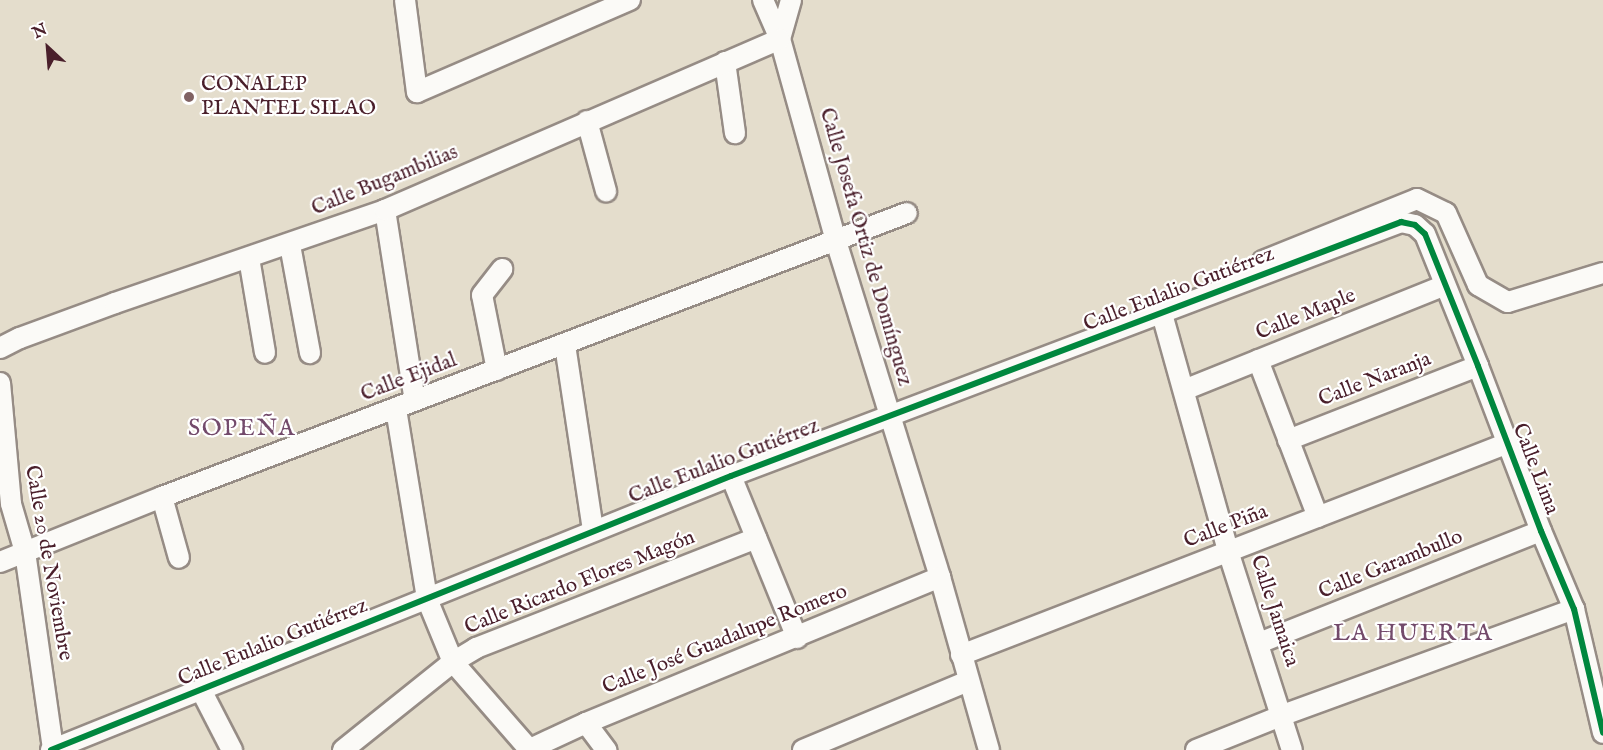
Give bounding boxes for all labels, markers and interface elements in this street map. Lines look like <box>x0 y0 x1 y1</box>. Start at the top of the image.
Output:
north arrow <box>18 18 78 78</box>
text: N <box>30 20 51 44</box>
place label: CONALEP PLANTEL SILAO <box>201 72 376 122</box>
marker: CONALEP PLANTEL SILAO <box>182 90 196 104</box>
street label: Calle Josefa Ortiz de Domínguez <box>813 105 917 389</box>
street label: Calle Bugambilias <box>308 140 462 222</box>
street label: Calle Eulalio Gutiérrez <box>1080 242 1278 338</box>
street label: Calle Maple <box>1253 284 1359 346</box>
street label: Calle Naranja <box>1315 347 1435 413</box>
street label: Calle Ejidal <box>357 348 461 408</box>
street label: Calle Eulalio Gutiérrez <box>625 414 823 510</box>
district label: SOPEÑA <box>188 415 296 443</box>
street label: Calle Lima <box>1506 420 1564 518</box>
street label: Calle 20 de Noviembre <box>18 463 78 663</box>
street label: Calle Piña <box>1181 500 1271 554</box>
street label: Calle Ricardo Flores Magón <box>461 525 699 641</box>
street label: Calle Garambullo <box>1315 525 1467 605</box>
street label: Calle Jamaica <box>1244 552 1304 670</box>
street label: Calle José Guadalupe Romero <box>599 579 851 701</box>
street label: Calle Eulalio Gutiérrez <box>175 594 371 692</box>
district label: LA HUERTA <box>1333 620 1493 648</box>

